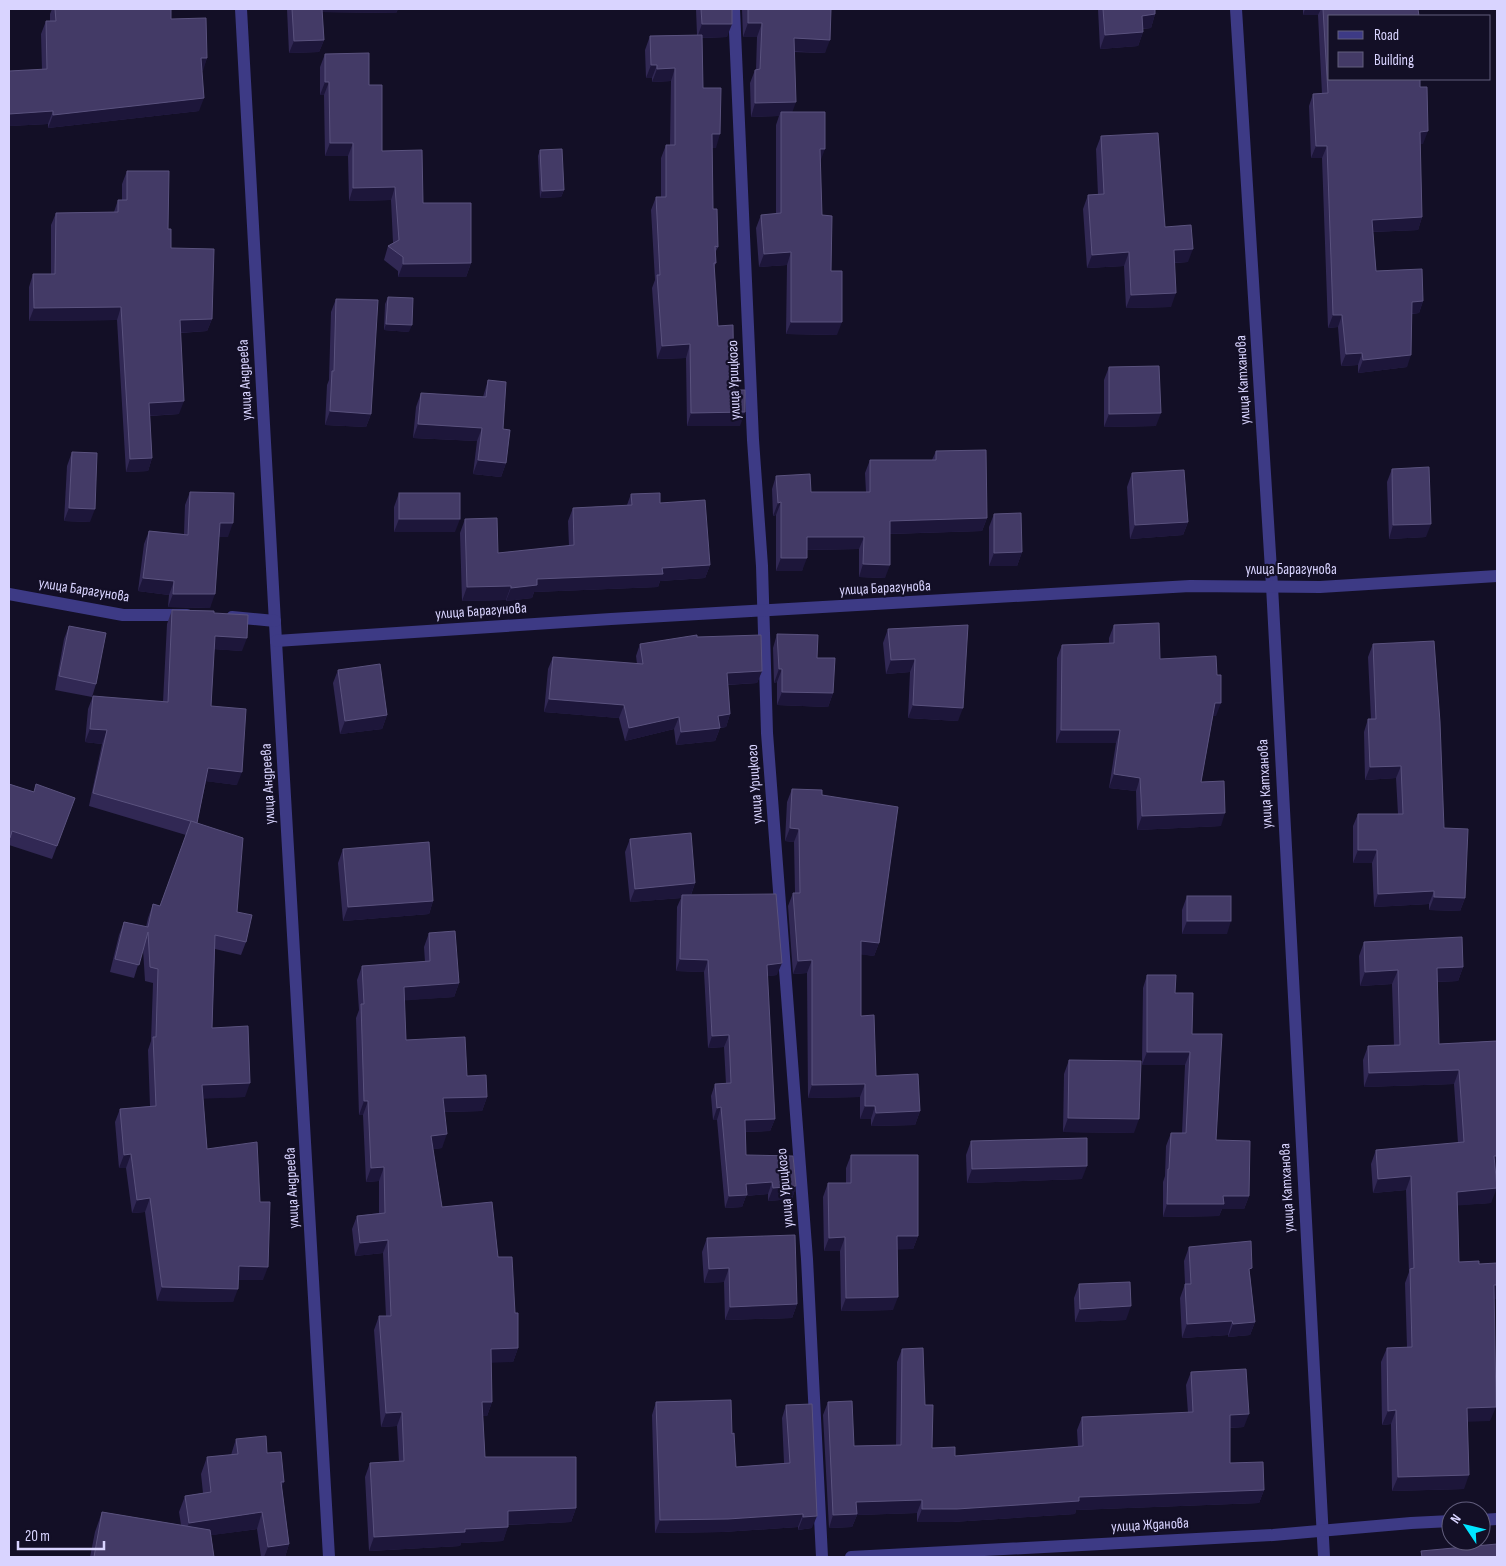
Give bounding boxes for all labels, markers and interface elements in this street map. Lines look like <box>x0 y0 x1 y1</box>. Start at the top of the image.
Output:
legend <box>1328 15 1491 80</box>
text: Road <box>1374 26 1399 45</box>
text: Building <box>1374 51 1414 70</box>
street label: улица Катханова <box>1231 335 1255 425</box>
street label: улица Андреева <box>233 339 257 421</box>
street label: улица Урицкого <box>723 340 745 420</box>
street label: улица Барагунова <box>1245 560 1337 579</box>
street label: улица Барагунова <box>37 573 131 607</box>
street label: улица Барагунова <box>839 576 931 600</box>
street label: улица Барагунова <box>435 598 528 624</box>
street label: улица Катханова <box>1253 739 1277 829</box>
street label: улица Андреева <box>256 743 280 825</box>
street label: улица Урицкого <box>743 744 767 824</box>
street label: улица Катханова <box>1275 1143 1299 1233</box>
street label: улица Андреева <box>280 1147 304 1229</box>
street label: улица Урицкого <box>772 1147 798 1229</box>
north arrow <box>1441 1501 1491 1551</box>
text: N <box>1447 1511 1465 1527</box>
street label: улица Жданова <box>1111 1513 1190 1537</box>
scale bar <box>18 1518 104 1550</box>
text: 20 m <box>25 1527 50 1546</box>

